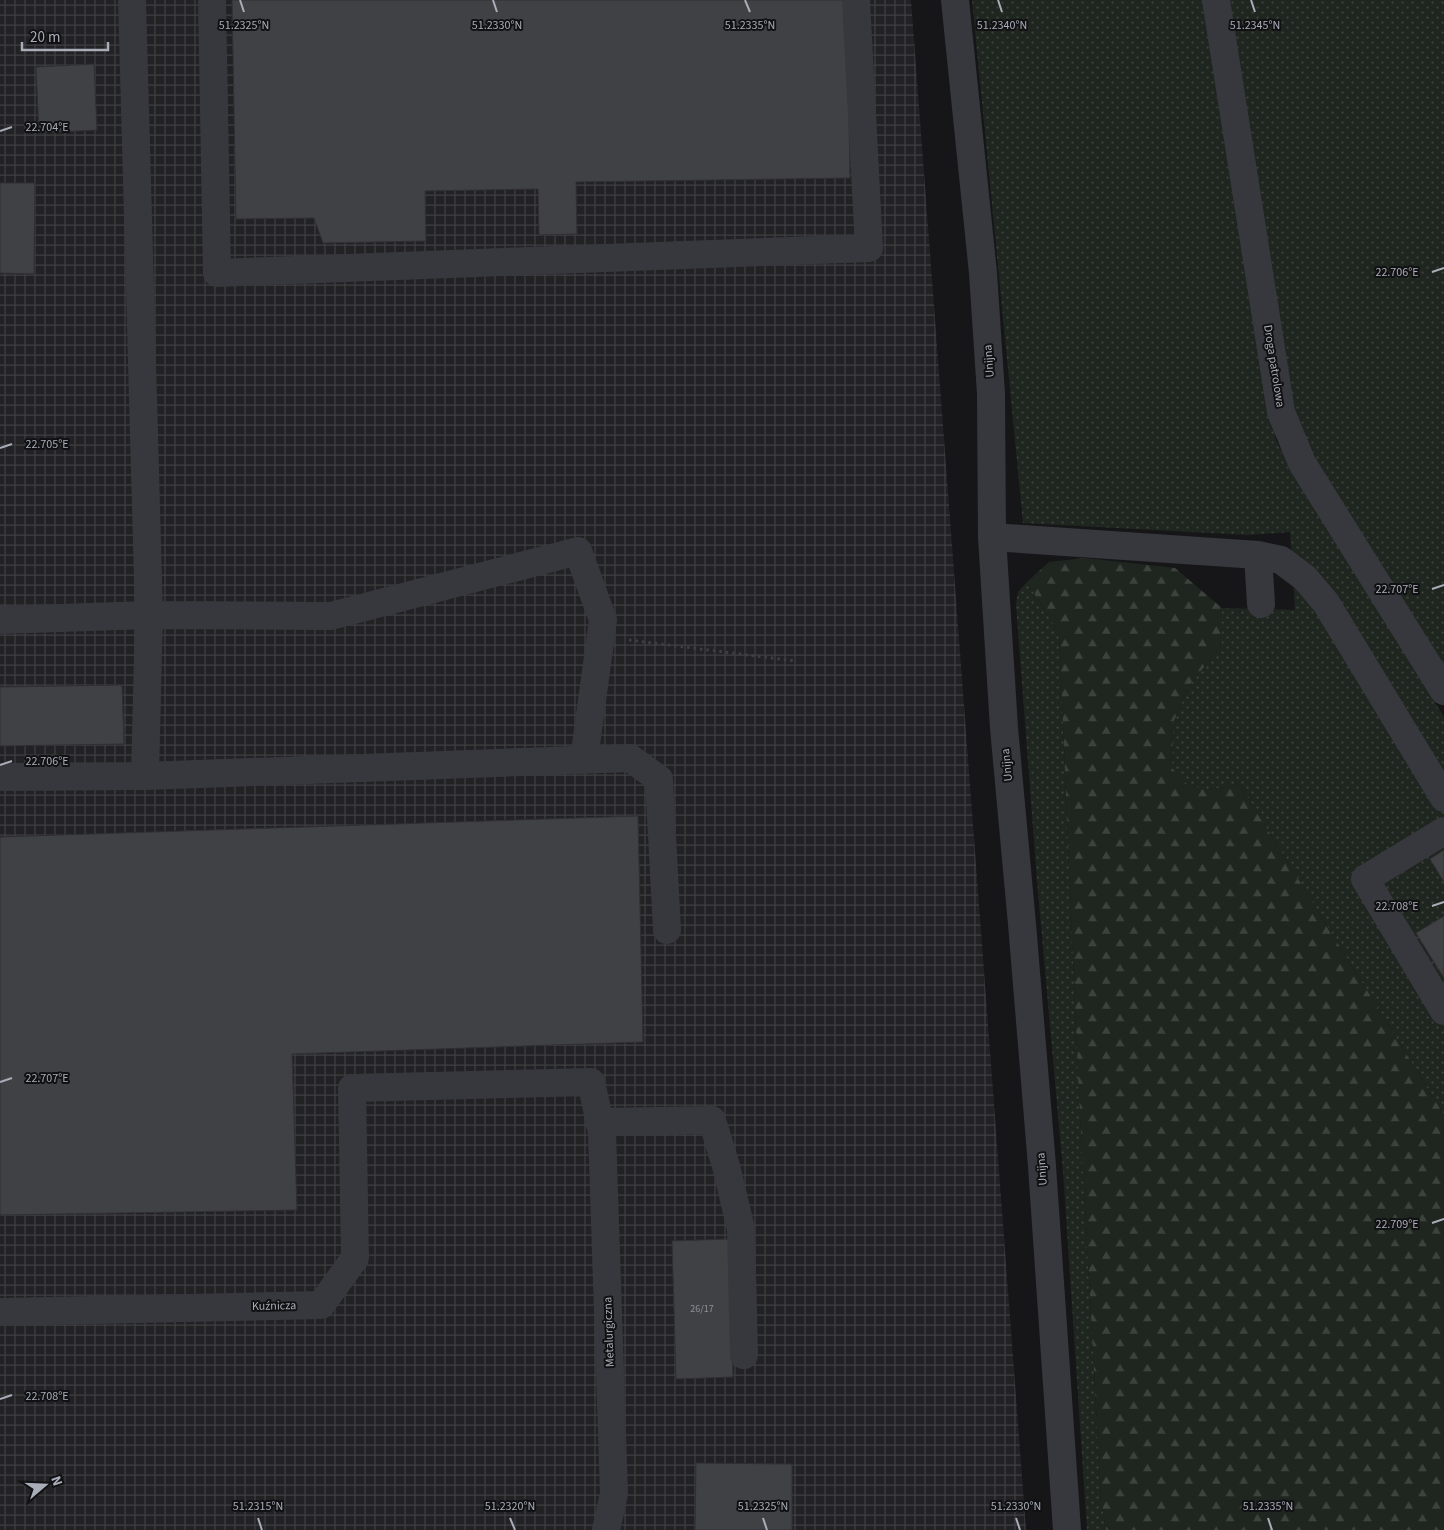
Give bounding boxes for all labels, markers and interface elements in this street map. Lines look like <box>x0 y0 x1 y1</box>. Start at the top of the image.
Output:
text: 51.2325°N <box>219 17 269 34</box>
text: 51.2330°N <box>472 17 522 34</box>
text: 51.2335°N <box>725 17 775 34</box>
text: 51.2340°N <box>977 17 1027 34</box>
text: 51.2345°N <box>1230 17 1280 34</box>
scale bar <box>22 20 109 52</box>
text: 20 m <box>30 27 60 48</box>
text: 22.704°E <box>25 119 69 136</box>
text: 22.706°E <box>1375 264 1419 281</box>
street label: Droga patrolowa <box>1259 324 1289 408</box>
street label: Unijna <box>979 344 999 378</box>
text: 22.705°E <box>25 436 69 453</box>
text: 22.707°E <box>1375 581 1419 598</box>
street label: Unijna <box>997 748 1017 782</box>
text: 22.706°E <box>25 753 69 770</box>
text: 22.708°E <box>1375 898 1419 915</box>
text: 22.707°E <box>25 1070 69 1087</box>
street label: Unijna <box>1032 1152 1052 1186</box>
text: 22.709°E <box>1375 1216 1419 1233</box>
street label: Kuźnicza <box>252 1297 296 1315</box>
street label: Metalurgiczna <box>599 1297 619 1367</box>
house number: 26/17 <box>690 1302 714 1316</box>
text: 22.708°E <box>25 1388 69 1405</box>
north arrow <box>20 1460 70 1510</box>
text: N <box>45 1473 67 1489</box>
text: 51.2315°N <box>233 1498 283 1515</box>
text: 51.2320°N <box>485 1498 535 1515</box>
text: 51.2325°N <box>738 1498 788 1515</box>
text: 51.2330°N <box>991 1498 1041 1515</box>
text: 51.2335°N <box>1243 1498 1293 1515</box>

